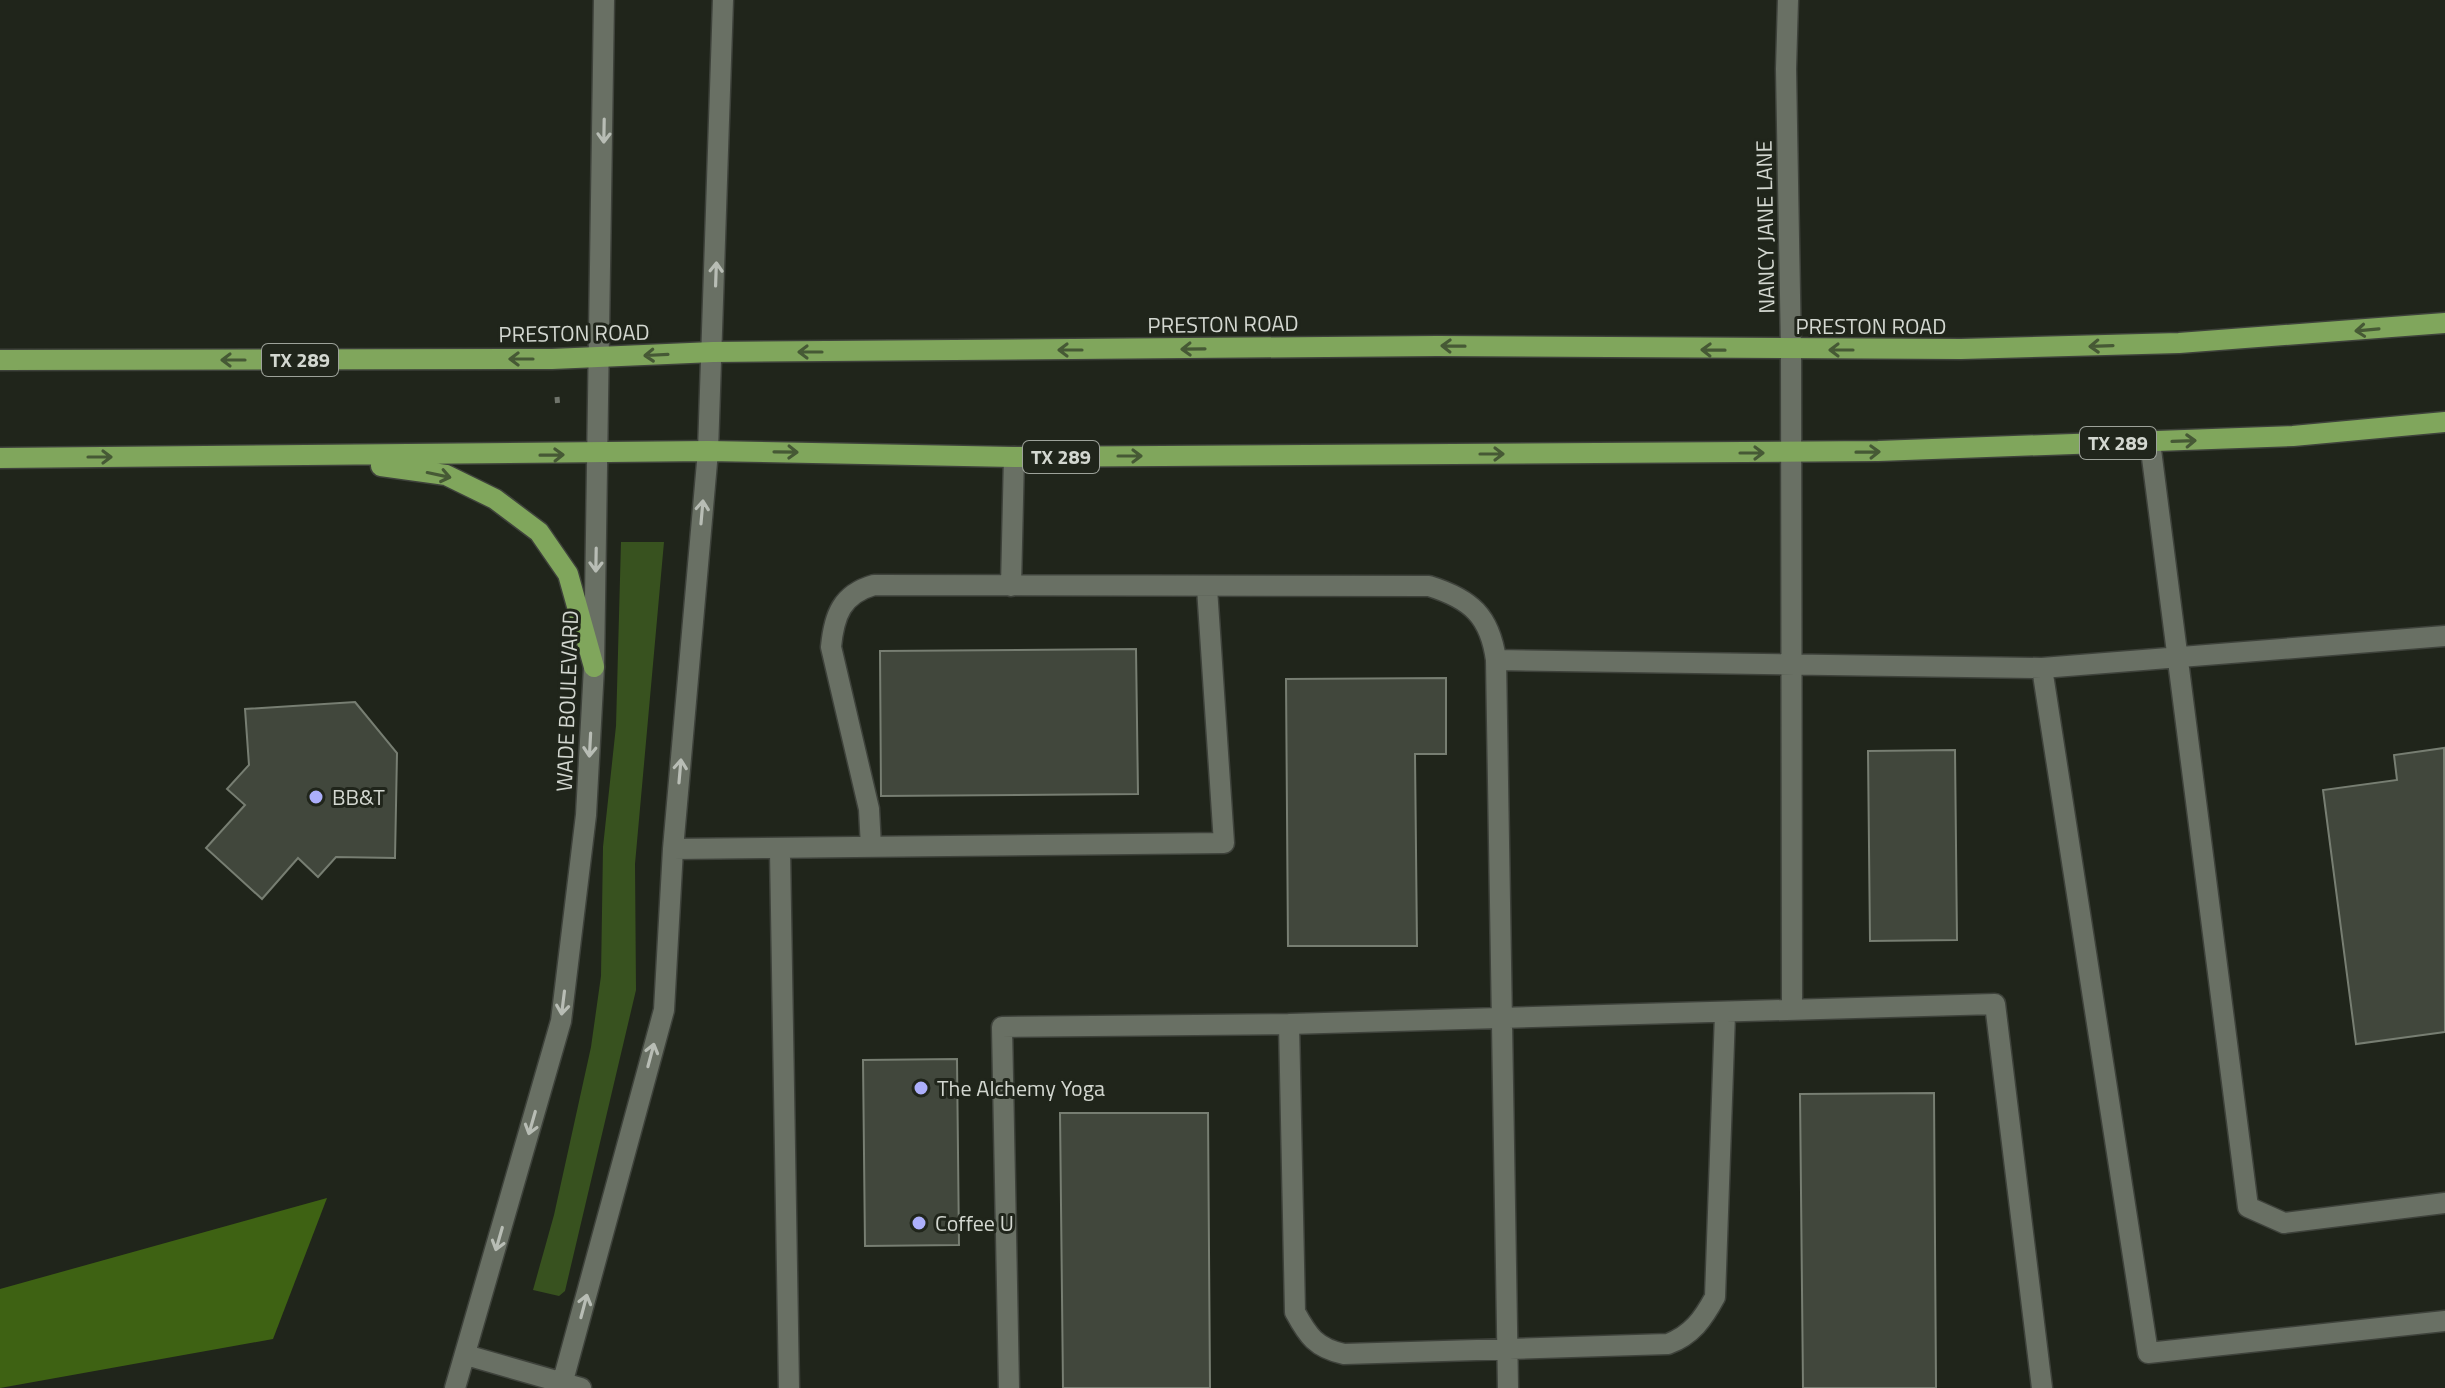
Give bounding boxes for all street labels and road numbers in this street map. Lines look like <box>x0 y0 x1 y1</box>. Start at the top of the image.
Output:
street label: NANCY JANE LANE <box>1746 140 1784 314</box>
street label: PRESTON ROAD <box>1147 306 1299 342</box>
street label: PRESTON ROAD <box>1795 309 1947 343</box>
street label: PRESTON ROAD <box>498 315 650 351</box>
road number: TX 289 <box>262 344 338 376</box>
road number: TX 289 <box>2080 427 2156 459</box>
road number: TX 289 <box>1023 441 1099 473</box>
street label: WADE BOULEVARD <box>547 610 587 792</box>

